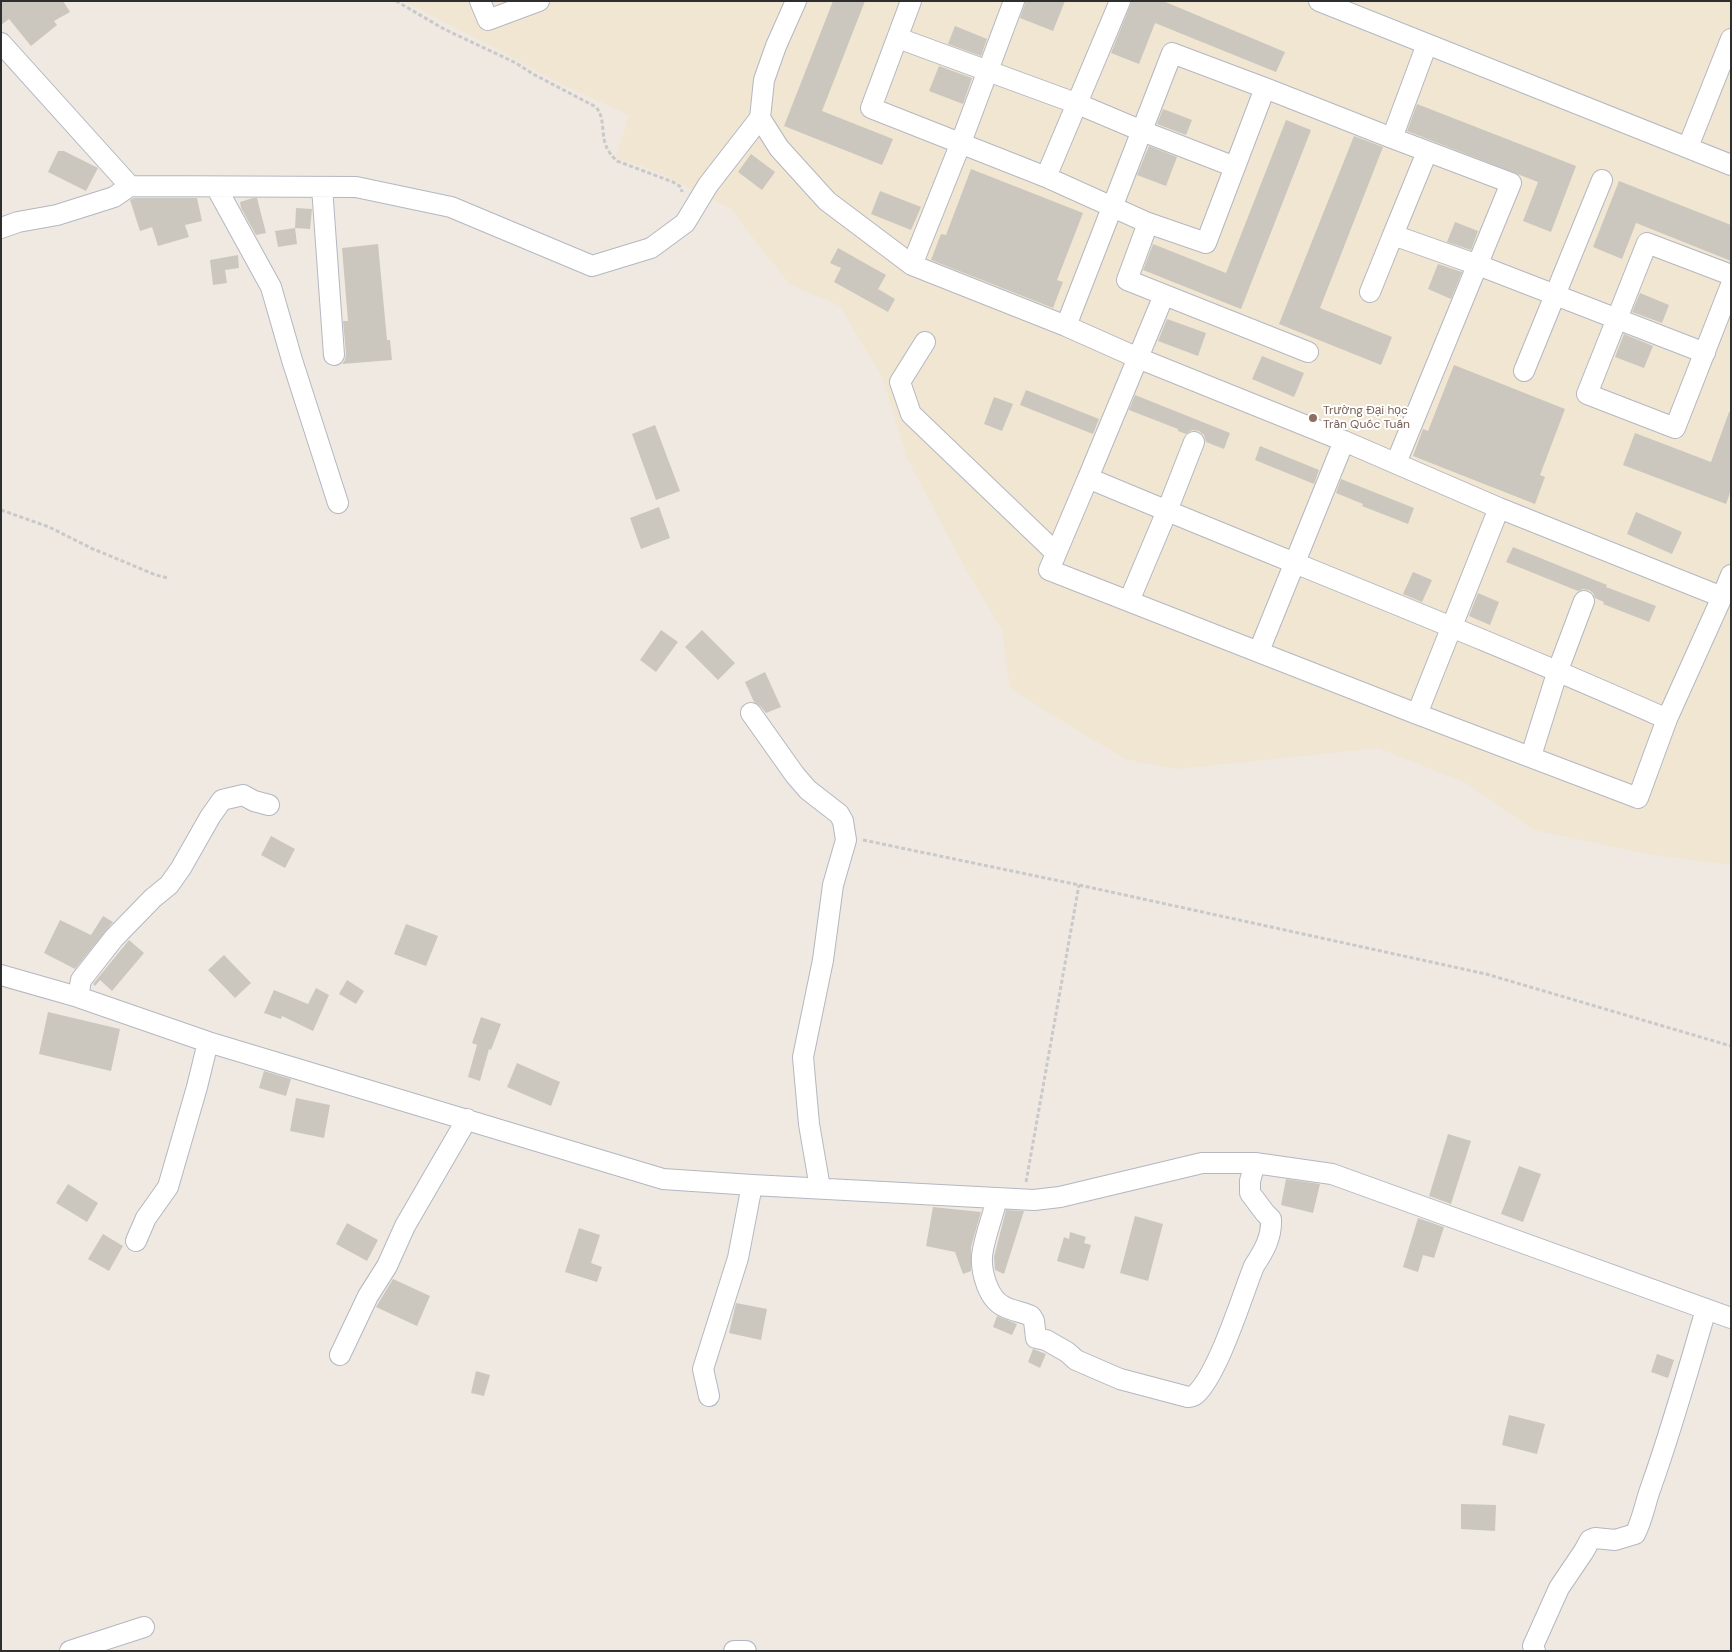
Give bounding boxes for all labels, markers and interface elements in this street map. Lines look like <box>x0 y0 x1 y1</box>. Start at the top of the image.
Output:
place label: Trường Đại học Trần Quốc Tuấn <box>1323 404 1410 432</box>
marker: Trường Đại học Trần Quốc Tuấn <box>1307 412 1319 424</box>

